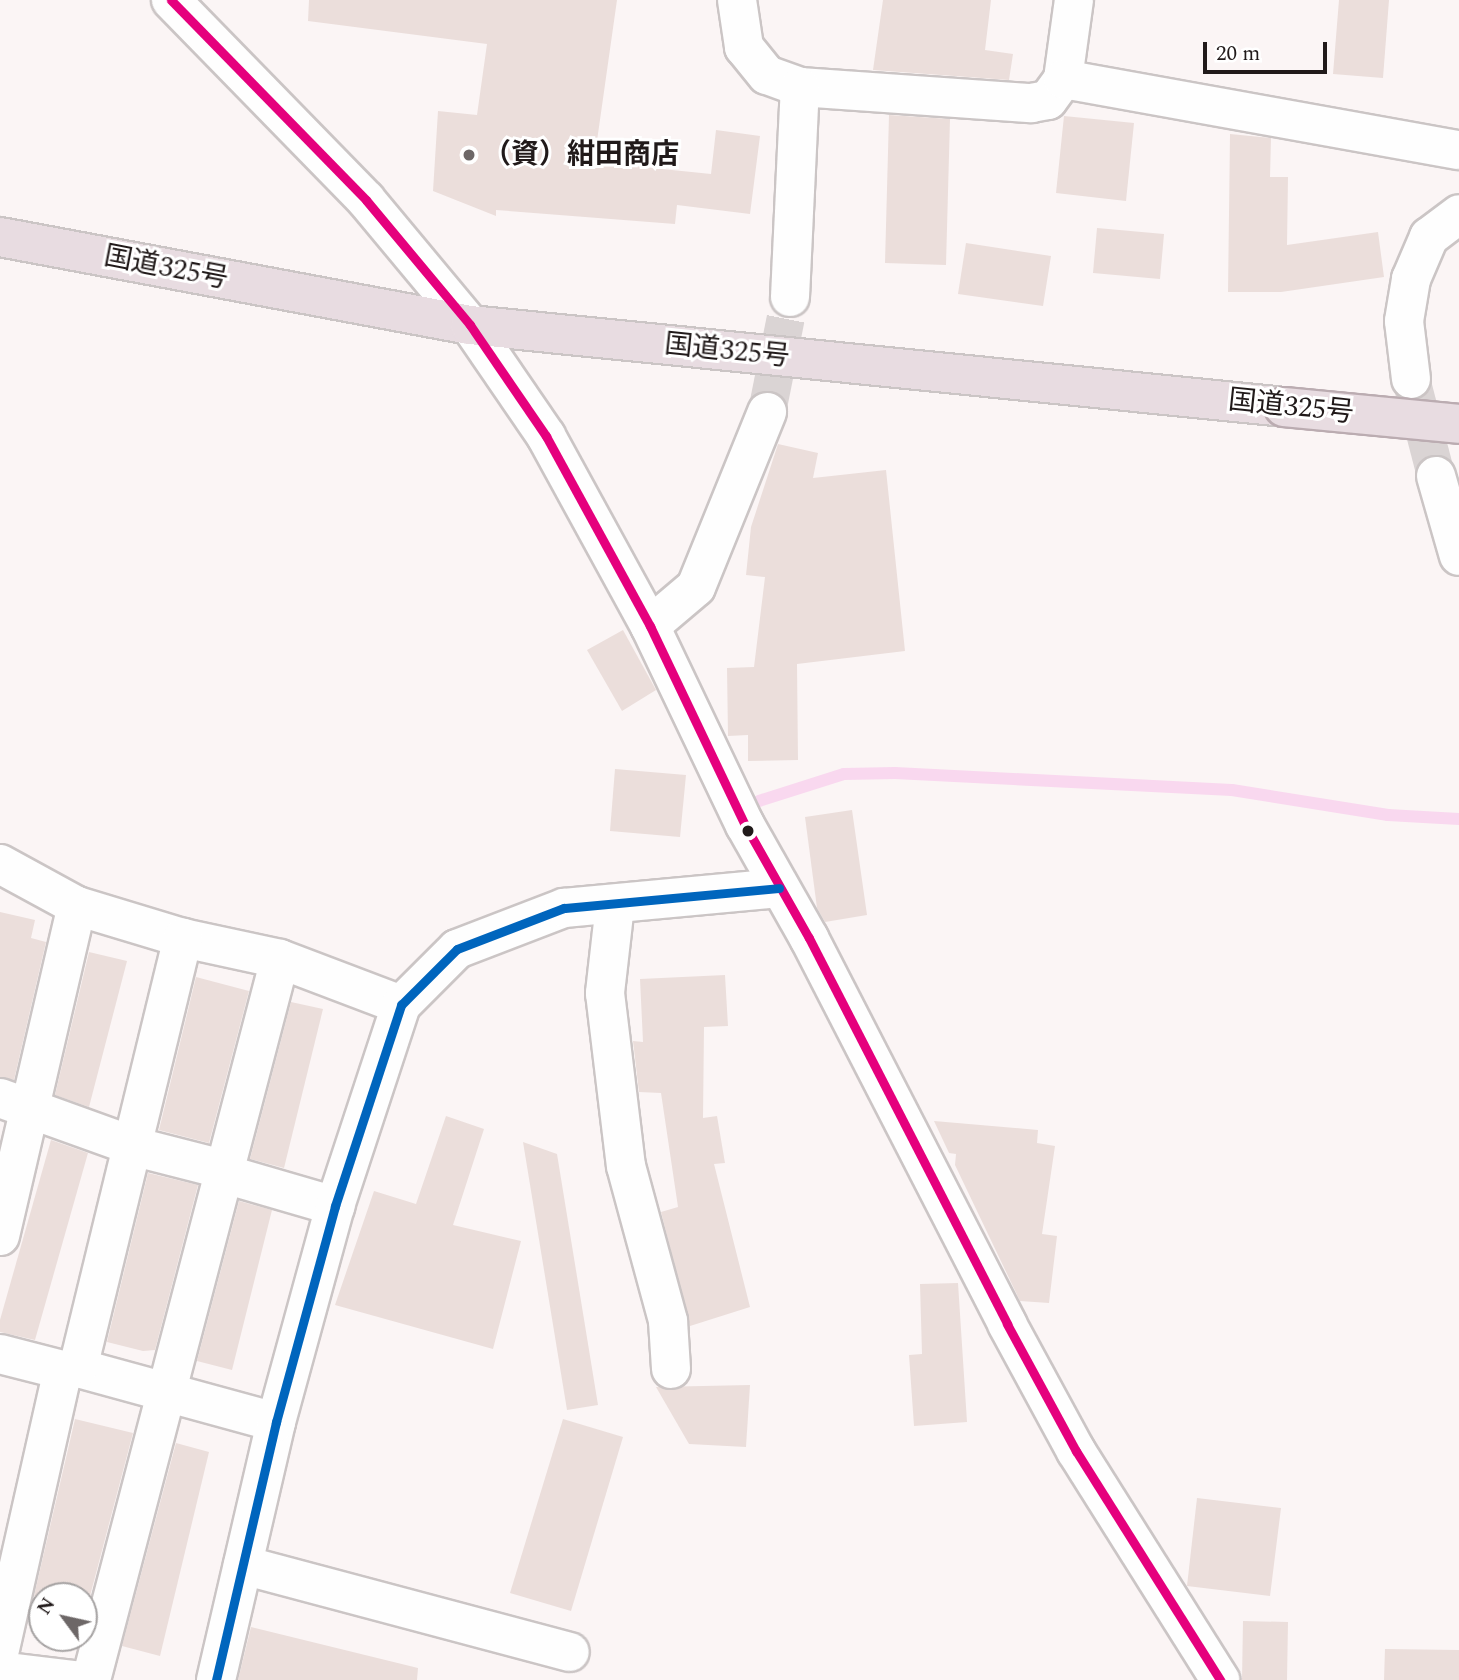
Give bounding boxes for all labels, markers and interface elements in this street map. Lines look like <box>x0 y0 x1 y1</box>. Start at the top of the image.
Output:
scale bar <box>1207 28 1331 72</box>
text: 20 m <box>1216 38 1260 70</box>
place label: （資）紺田商店 <box>483 138 679 172</box>
marker: （資）紺田商店 <box>461 147 477 163</box>
street label: 国道325号 <box>101 239 231 297</box>
street label: 国道325号 <box>663 328 791 374</box>
street label: 国道325号 <box>1227 384 1355 430</box>
unlabelled marker <box>741 824 755 838</box>
north arrow <box>28 1582 98 1652</box>
text: N <box>30 1592 63 1621</box>

